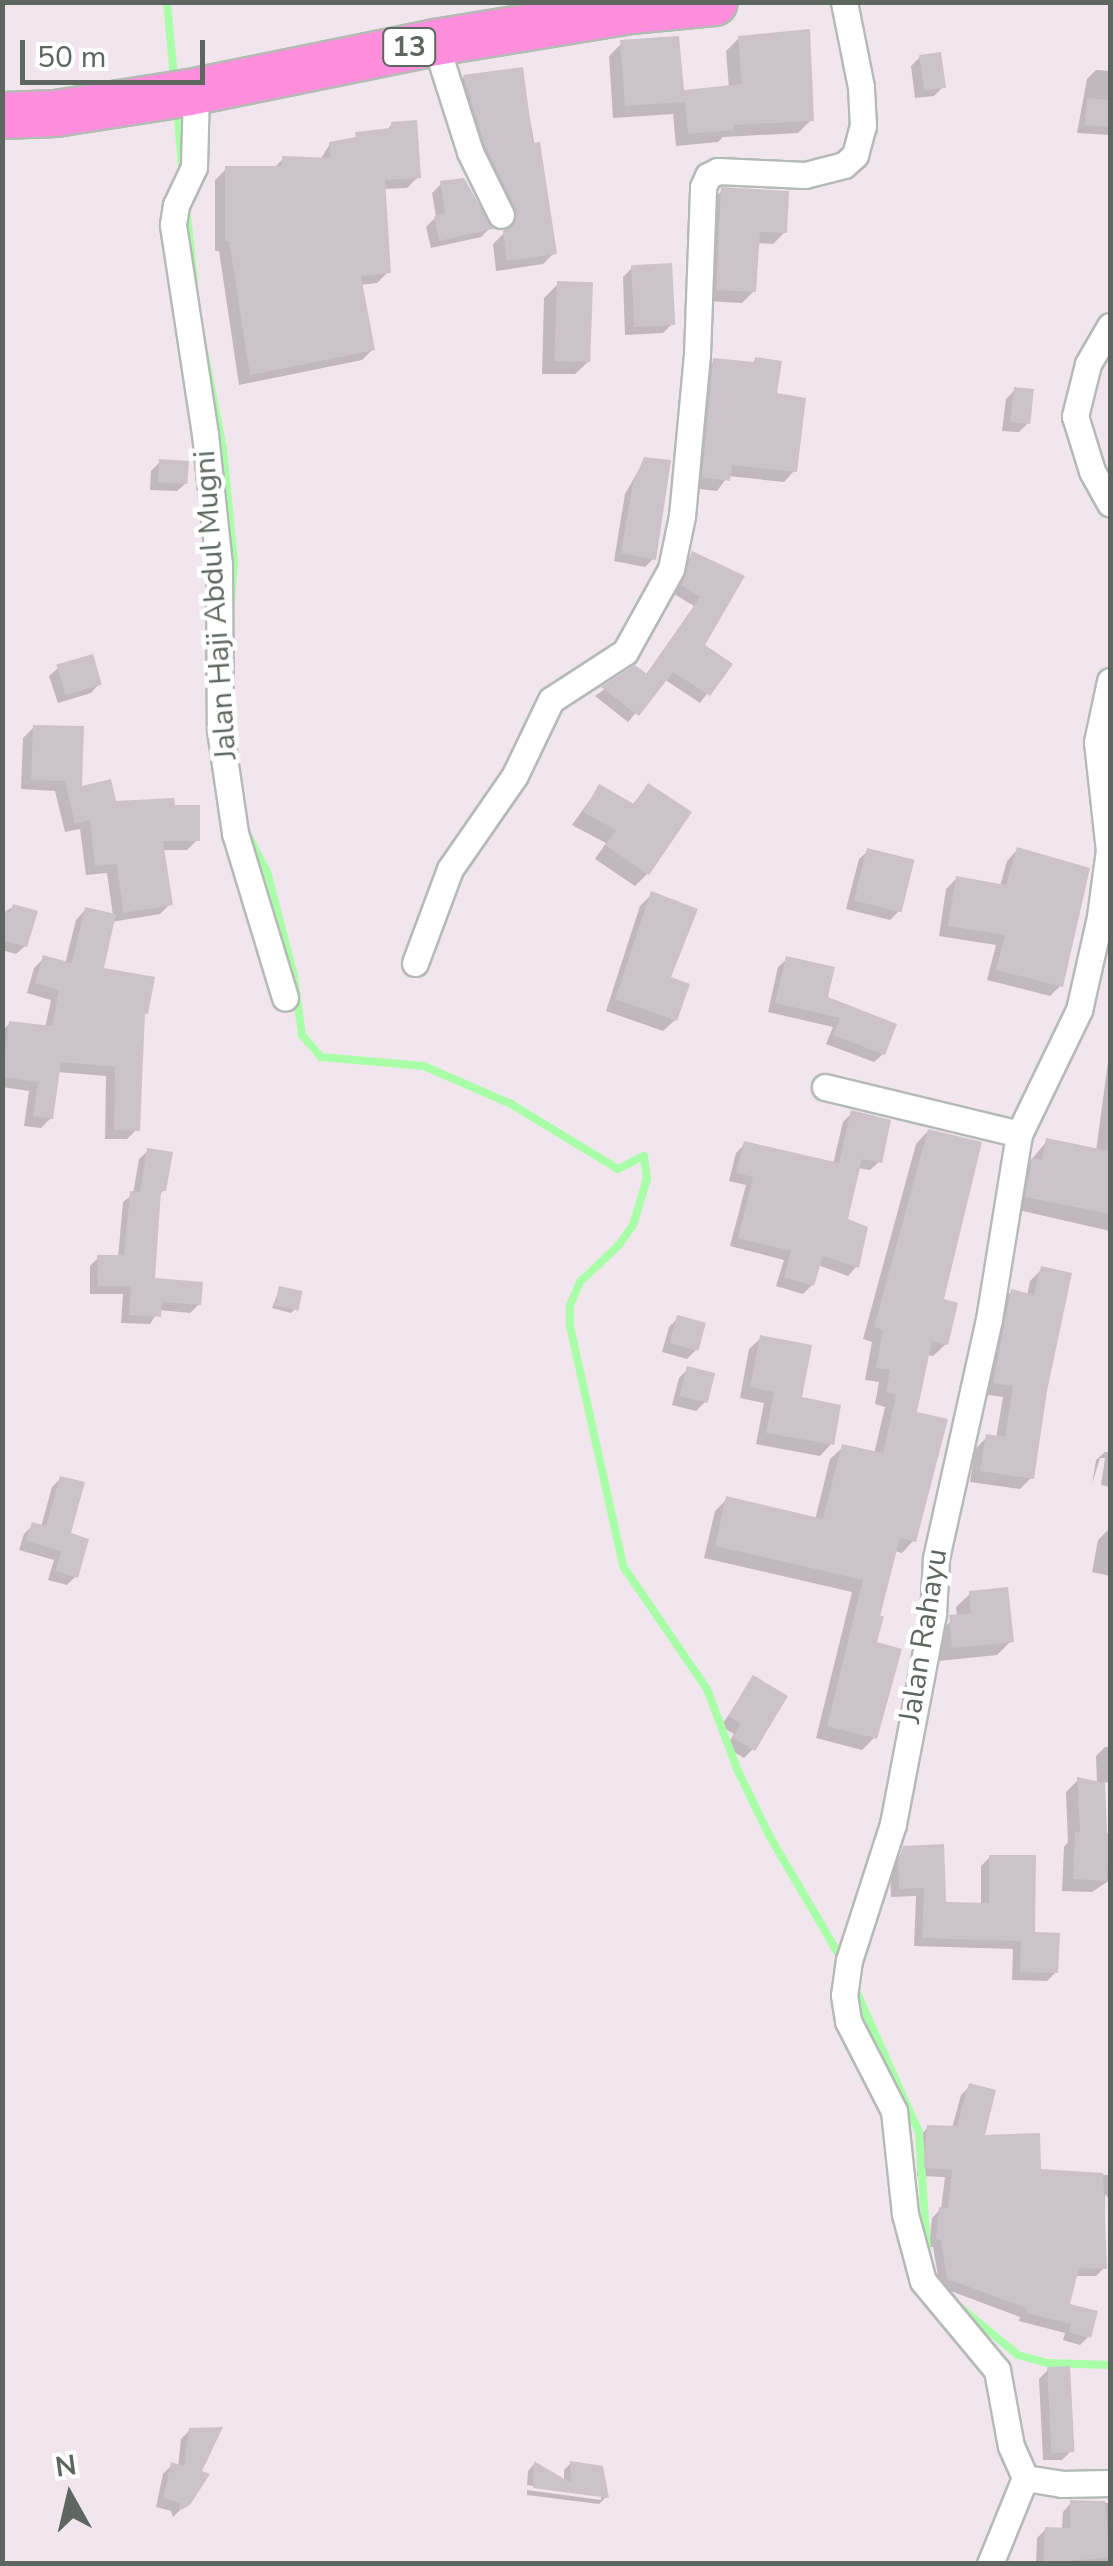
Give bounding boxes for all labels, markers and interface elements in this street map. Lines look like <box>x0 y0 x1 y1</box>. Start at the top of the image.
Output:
scale bar <box>25 20 210 82</box>
road number: 13 <box>382 24 436 70</box>
text: 50 m <box>37 37 106 78</box>
street label: Jalan Haji Abdul Mugni <box>187 449 245 761</box>
street label: Jalan Rahayu <box>892 1546 956 1726</box>
north arrow <box>20 2446 120 2546</box>
text: N <box>53 2446 79 2487</box>

